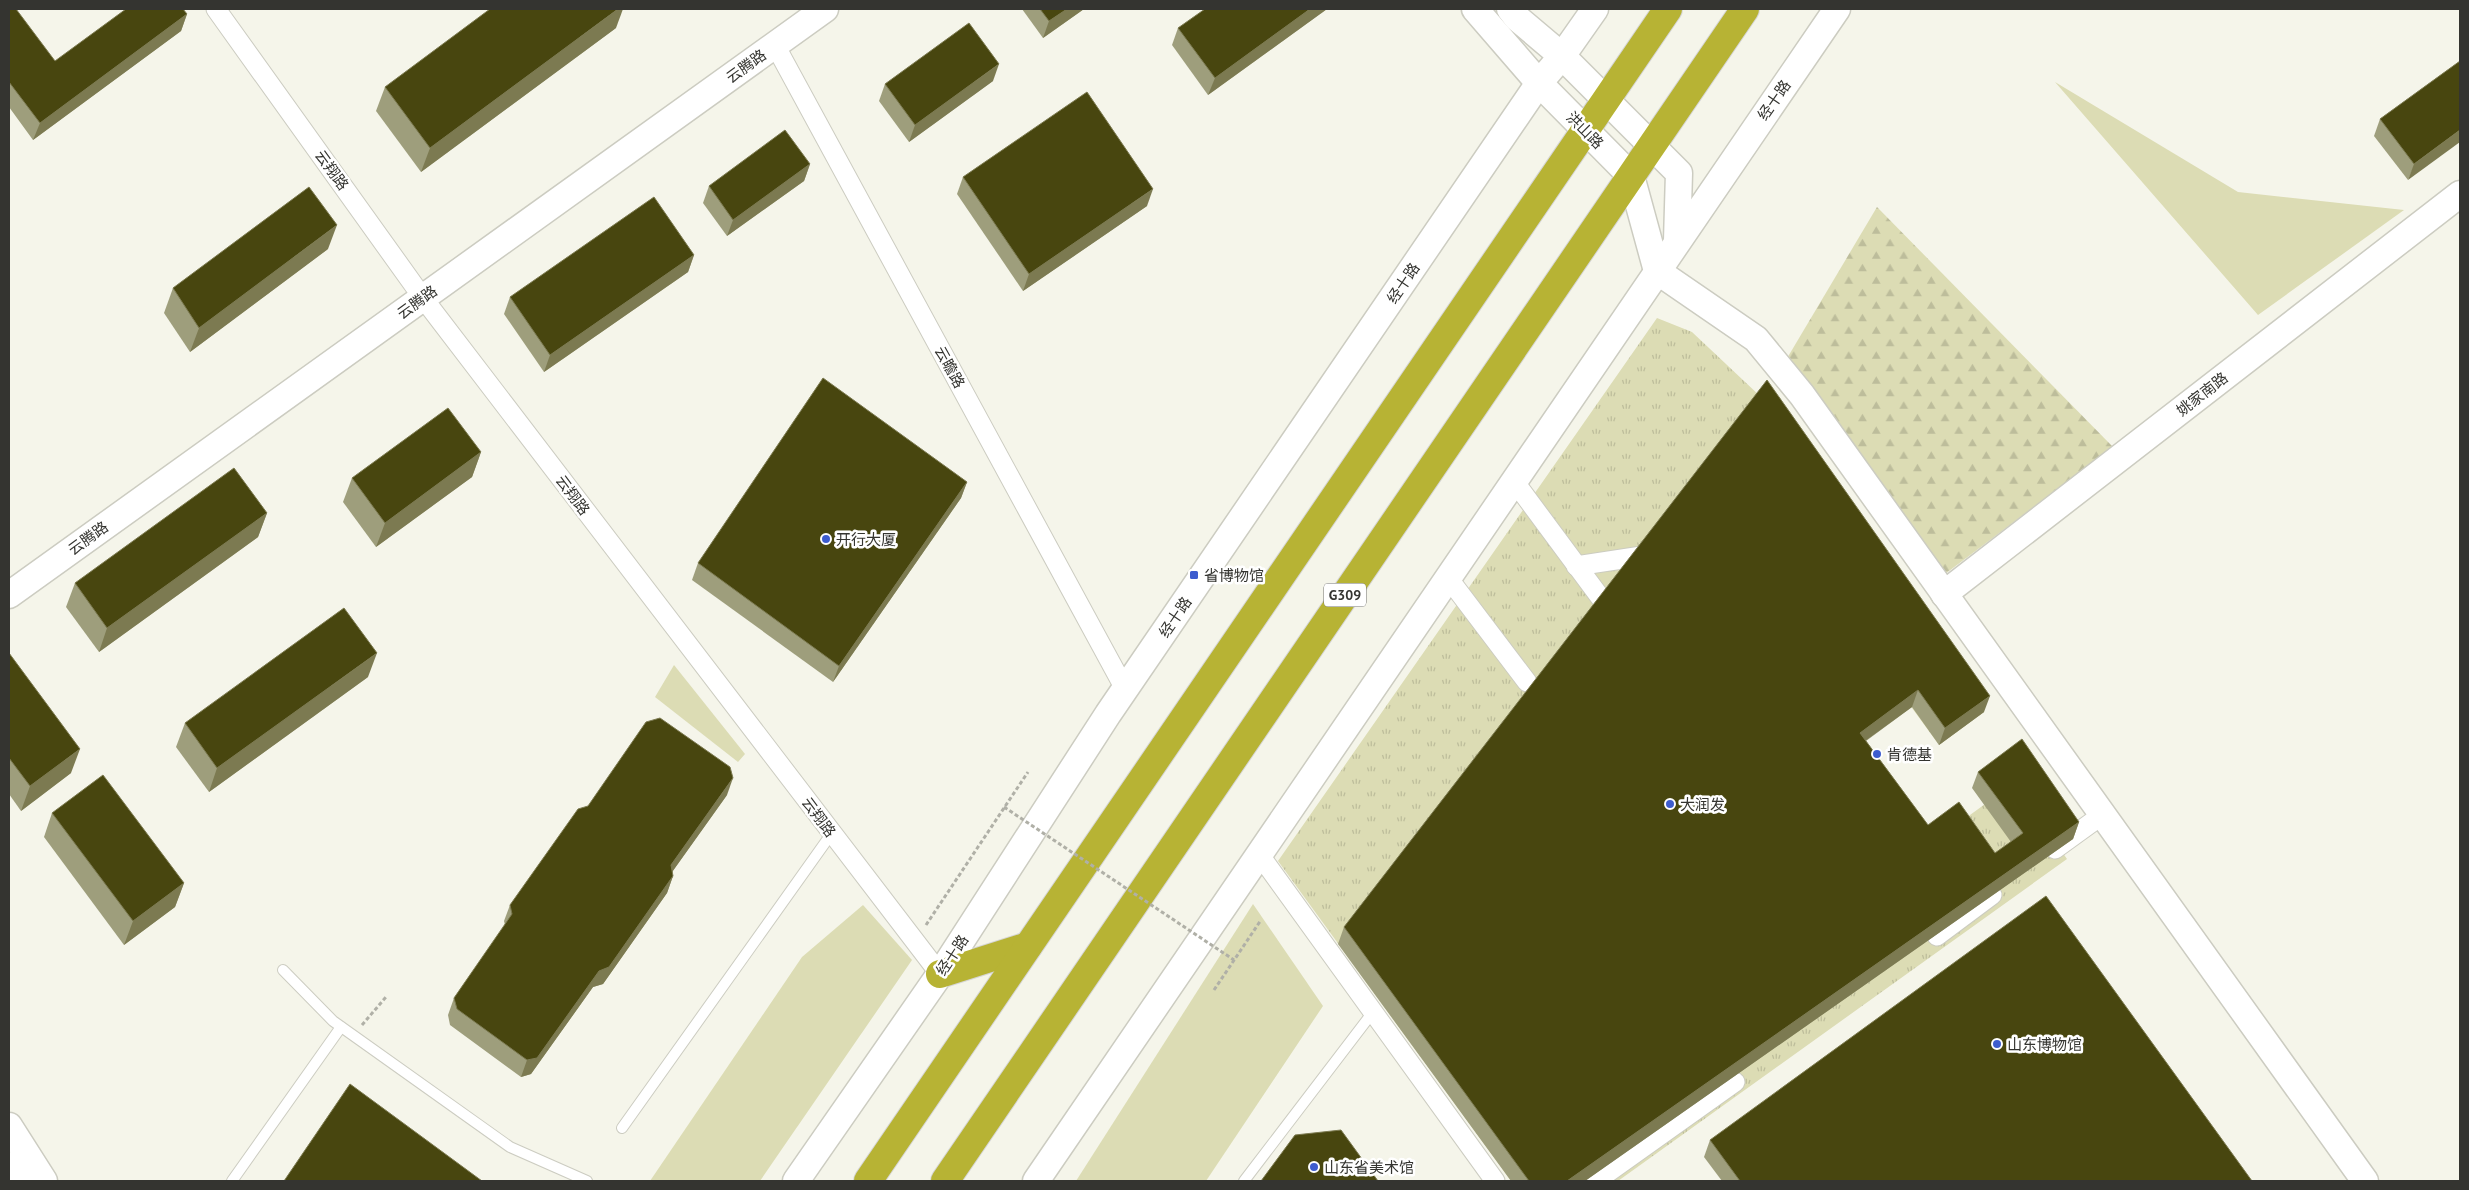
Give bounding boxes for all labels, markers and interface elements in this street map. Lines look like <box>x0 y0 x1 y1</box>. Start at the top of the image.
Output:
street label: 云腾路 <box>722 45 770 87</box>
street label: 经十路 <box>1753 76 1795 124</box>
street label: 洪山路 <box>1562 107 1608 153</box>
street label: 云翔路 <box>311 146 353 194</box>
street label: 经十路 <box>1383 259 1423 307</box>
street label: 云腾路 <box>393 281 441 323</box>
street label: 云瞻路 <box>931 343 969 391</box>
street label: 姚家南路 <box>2173 368 2231 420</box>
street label: 云翔路 <box>552 471 594 519</box>
street label: 云腾路 <box>64 517 112 559</box>
place label: 开行大厦 <box>836 530 896 549</box>
marker: 开行大厦 <box>820 533 832 545</box>
place label: 省博物馆 <box>1204 566 1264 585</box>
marker: 省博物馆 <box>1188 569 1200 581</box>
road number: G309 <box>1324 584 1366 606</box>
street label: 经十路 <box>1155 593 1195 641</box>
place label: 肯德基 <box>1887 745 1932 764</box>
marker: 肯德基 <box>1871 748 1883 760</box>
street label: 云翔路 <box>798 793 840 841</box>
place label: 大润发 <box>1680 795 1725 814</box>
marker: 大润发 <box>1664 798 1676 810</box>
street label: 经十路 <box>932 931 972 979</box>
place label: 山东博物馆 <box>2007 1035 2082 1054</box>
marker: 山东博物馆 <box>1991 1038 2003 1050</box>
place label: 山东省美术馆 <box>1324 1158 1414 1177</box>
marker: 山东省美术馆 <box>1308 1161 1320 1173</box>

